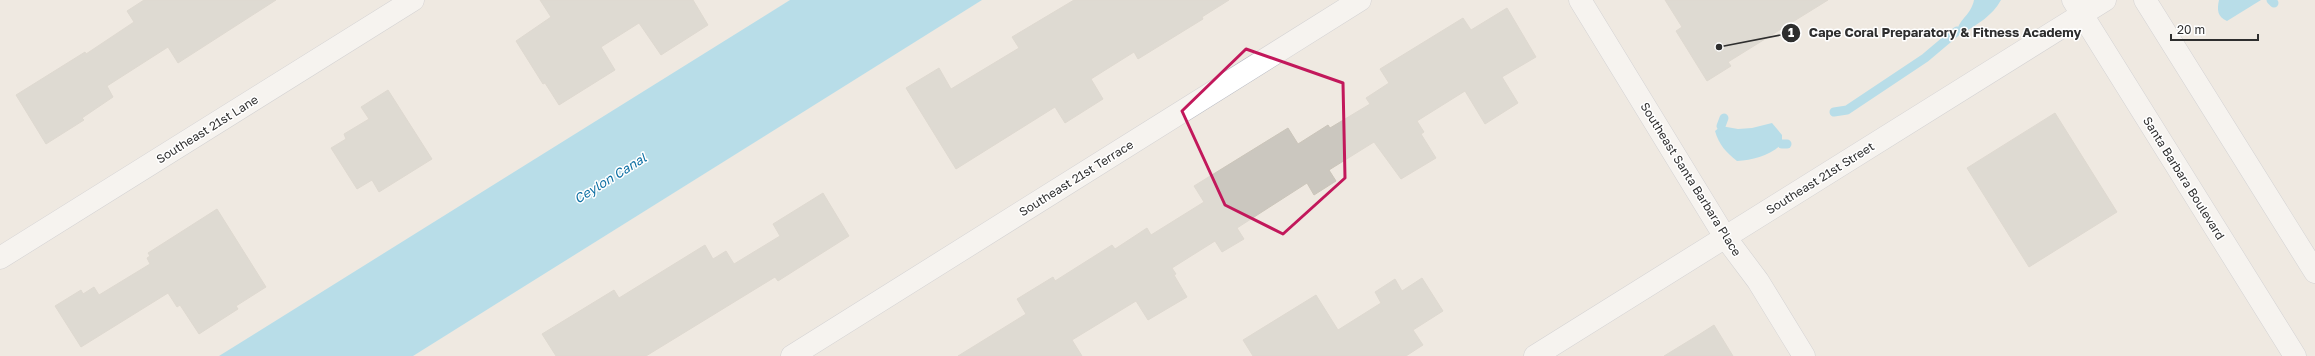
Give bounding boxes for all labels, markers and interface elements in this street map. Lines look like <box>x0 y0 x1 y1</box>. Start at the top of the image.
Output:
scale bar <box>2171 16 2258 42</box>
callout: Cape Coral Preparatory & Fitness Academy <box>1781 20 2089 45</box>
text: 20 m <box>2177 22 2205 37</box>
text: Cape Coral Preparatory & Fitness Academy <box>1809 24 2081 40</box>
text: 1 <box>1788 25 1794 40</box>
street label: Southeast 21st Lane <box>153 92 261 166</box>
street label: Southeast Santa Barbara Place <box>1637 99 1745 259</box>
street label: Santa Barbara Boulevard <box>2140 114 2228 242</box>
street label: Southeast 21st Terrace <box>1016 137 1136 219</box>
street label: Southeast 21st Street <box>1763 139 1877 217</box>
water label: Ceylon Canal <box>571 149 650 207</box>

